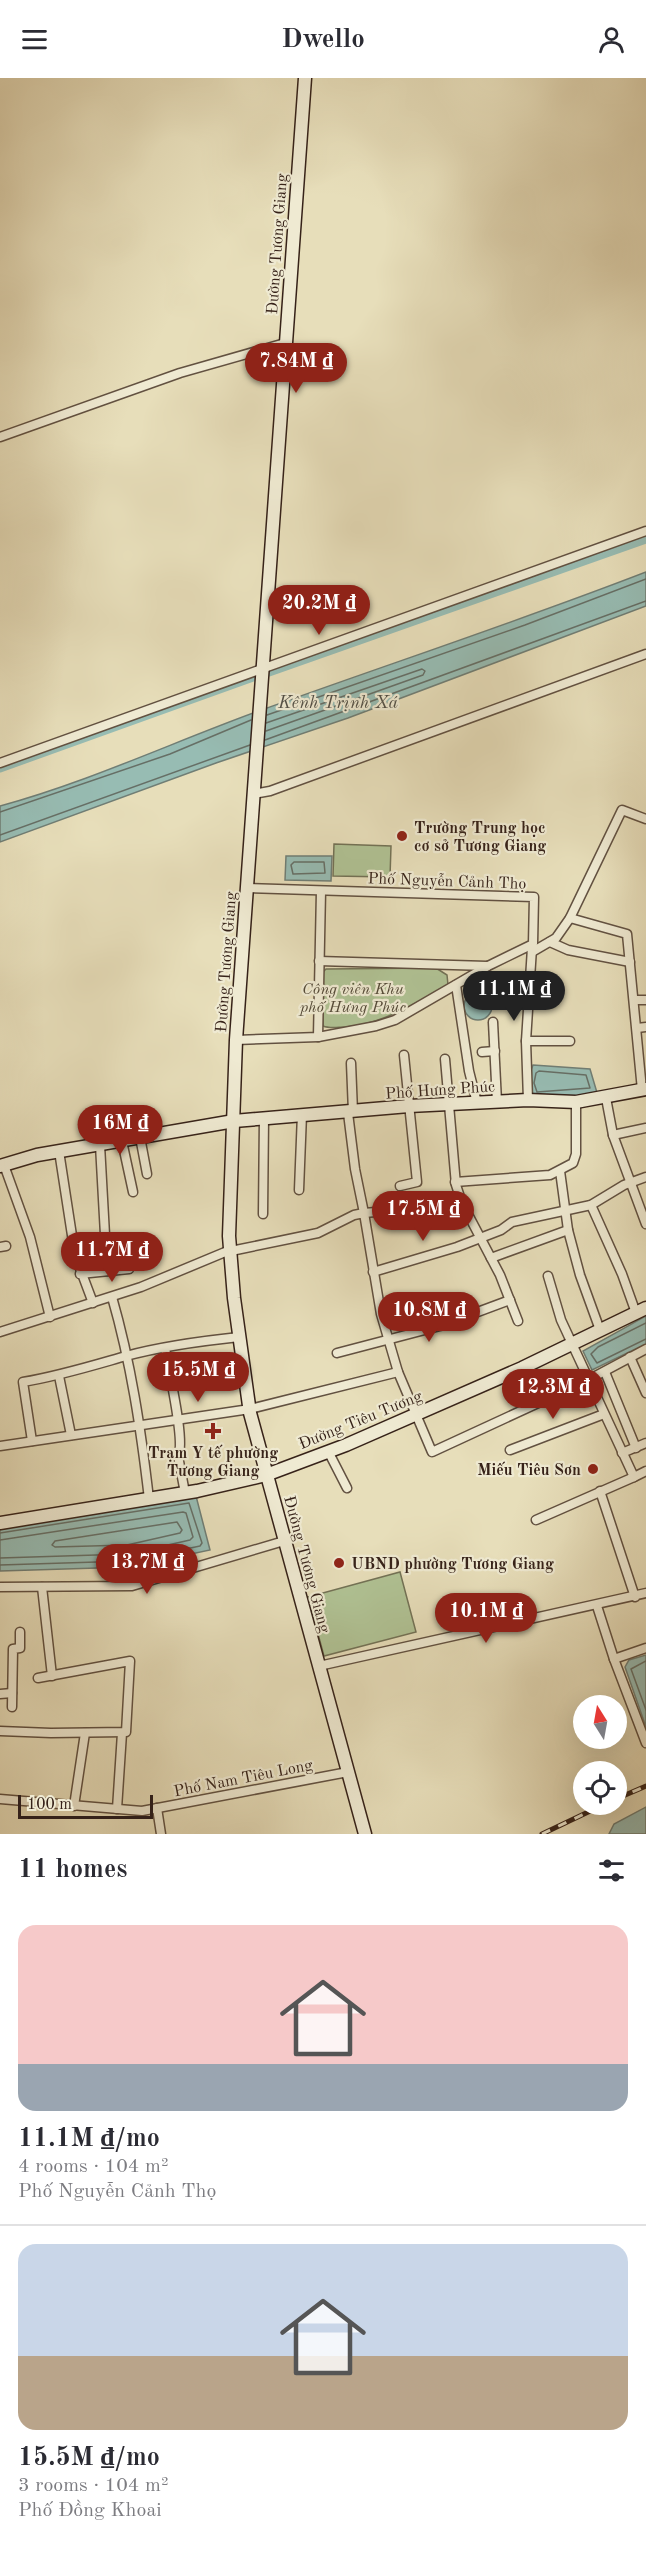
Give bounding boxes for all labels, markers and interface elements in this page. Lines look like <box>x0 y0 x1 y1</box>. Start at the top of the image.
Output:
icon: menu <box>18 23 51 56</box>
icon: person <box>595 23 628 56</box>
text: Dwello <box>281 26 365 53</box>
street label: Đường Tương Giang <box>265 173 291 315</box>
pin: 7.84M ₫ <box>241 343 351 394</box>
text: 7.84M ₫ <box>259 352 333 372</box>
pin: 20.2M ₫ <box>264 585 374 636</box>
text: 20.2M ₫ <box>282 594 356 614</box>
water label: Kênh Trịnh Xá <box>277 694 398 712</box>
place label: Trường Trung học cơ sở Tương Giang <box>414 821 546 855</box>
marker: Trường Trung học cơ sở Tương Giang <box>395 829 409 843</box>
street label: Phố Nguyễn Cảnh Thọ <box>367 868 527 893</box>
street label: Đường Tương Giang <box>214 891 240 1033</box>
pin: 11.1M ₫ <box>459 971 569 1022</box>
text: 11.1M ₫ <box>477 980 551 1000</box>
park label: Công viên Khu phố Hưng Phúc <box>298 982 406 1016</box>
street label: Phố Hưng Phúc <box>385 1077 496 1103</box>
pin: 16M ₫ <box>78 1105 162 1156</box>
text: 16M ₫ <box>92 1114 148 1134</box>
pin: 17.5M ₫ <box>368 1191 478 1242</box>
text: 17.5M ₫ <box>386 1200 460 1220</box>
pin: 11.7M ₫ <box>57 1232 167 1283</box>
text: 11.7M ₫ <box>75 1241 149 1261</box>
pin: 10.8M ₫ <box>374 1292 484 1343</box>
text: 10.8M ₫ <box>392 1301 466 1321</box>
pin: 15.5M ₫ <box>143 1352 253 1403</box>
text: 15.5M ₫ <box>161 1361 235 1381</box>
pin: 12.3M ₫ <box>498 1369 608 1420</box>
text: 12.3M ₫ <box>516 1378 590 1398</box>
street label: Đường Tiêu Tương <box>297 1389 425 1453</box>
marker: Trạm Y tế phường Tương Giang <box>204 1422 222 1440</box>
place label: Trạm Y tế phường Tương Giang <box>148 1444 278 1480</box>
place label: Miếu Tiêu Sơn <box>477 1461 581 1479</box>
marker: Miếu Tiêu Sơn <box>586 1462 600 1476</box>
street label: Đường Tương Giang <box>280 1494 332 1635</box>
pin: 13.7M ₫ <box>92 1544 202 1595</box>
text: 13.7M ₫ <box>110 1553 184 1573</box>
marker: UBND phường Tương Giang <box>332 1556 346 1570</box>
place label: UBND phường Tương Giang <box>351 1557 554 1573</box>
pin: 10.1M ₫ <box>431 1593 541 1644</box>
text: 10.1M ₫ <box>449 1602 523 1622</box>
north arrow <box>573 1695 627 1749</box>
map controls <box>573 1695 627 1815</box>
street label: Phố Nam Tiêu Long <box>172 1756 315 1800</box>
button: locate <box>573 1761 627 1815</box>
scale bar <box>18 1792 153 1820</box>
text: 100 m <box>27 1797 72 1813</box>
icon: filters <box>595 1854 628 1887</box>
text: 11 homes <box>18 1857 127 1883</box>
icon: home <box>269 1964 377 2072</box>
text: 11.1M ₫/mo <box>18 2126 160 2152</box>
text: 4 rooms · 104 m² <box>18 2157 168 2177</box>
text: Phố Nguyễn Cảnh Thọ <box>18 2182 216 2202</box>
icon: home <box>269 2283 377 2391</box>
text: 15.5M ₫/mo <box>18 2445 160 2471</box>
text: 3 rooms · 104 m² <box>18 2476 168 2496</box>
text: Phố Đồng Khoai <box>18 2501 162 2521</box>

